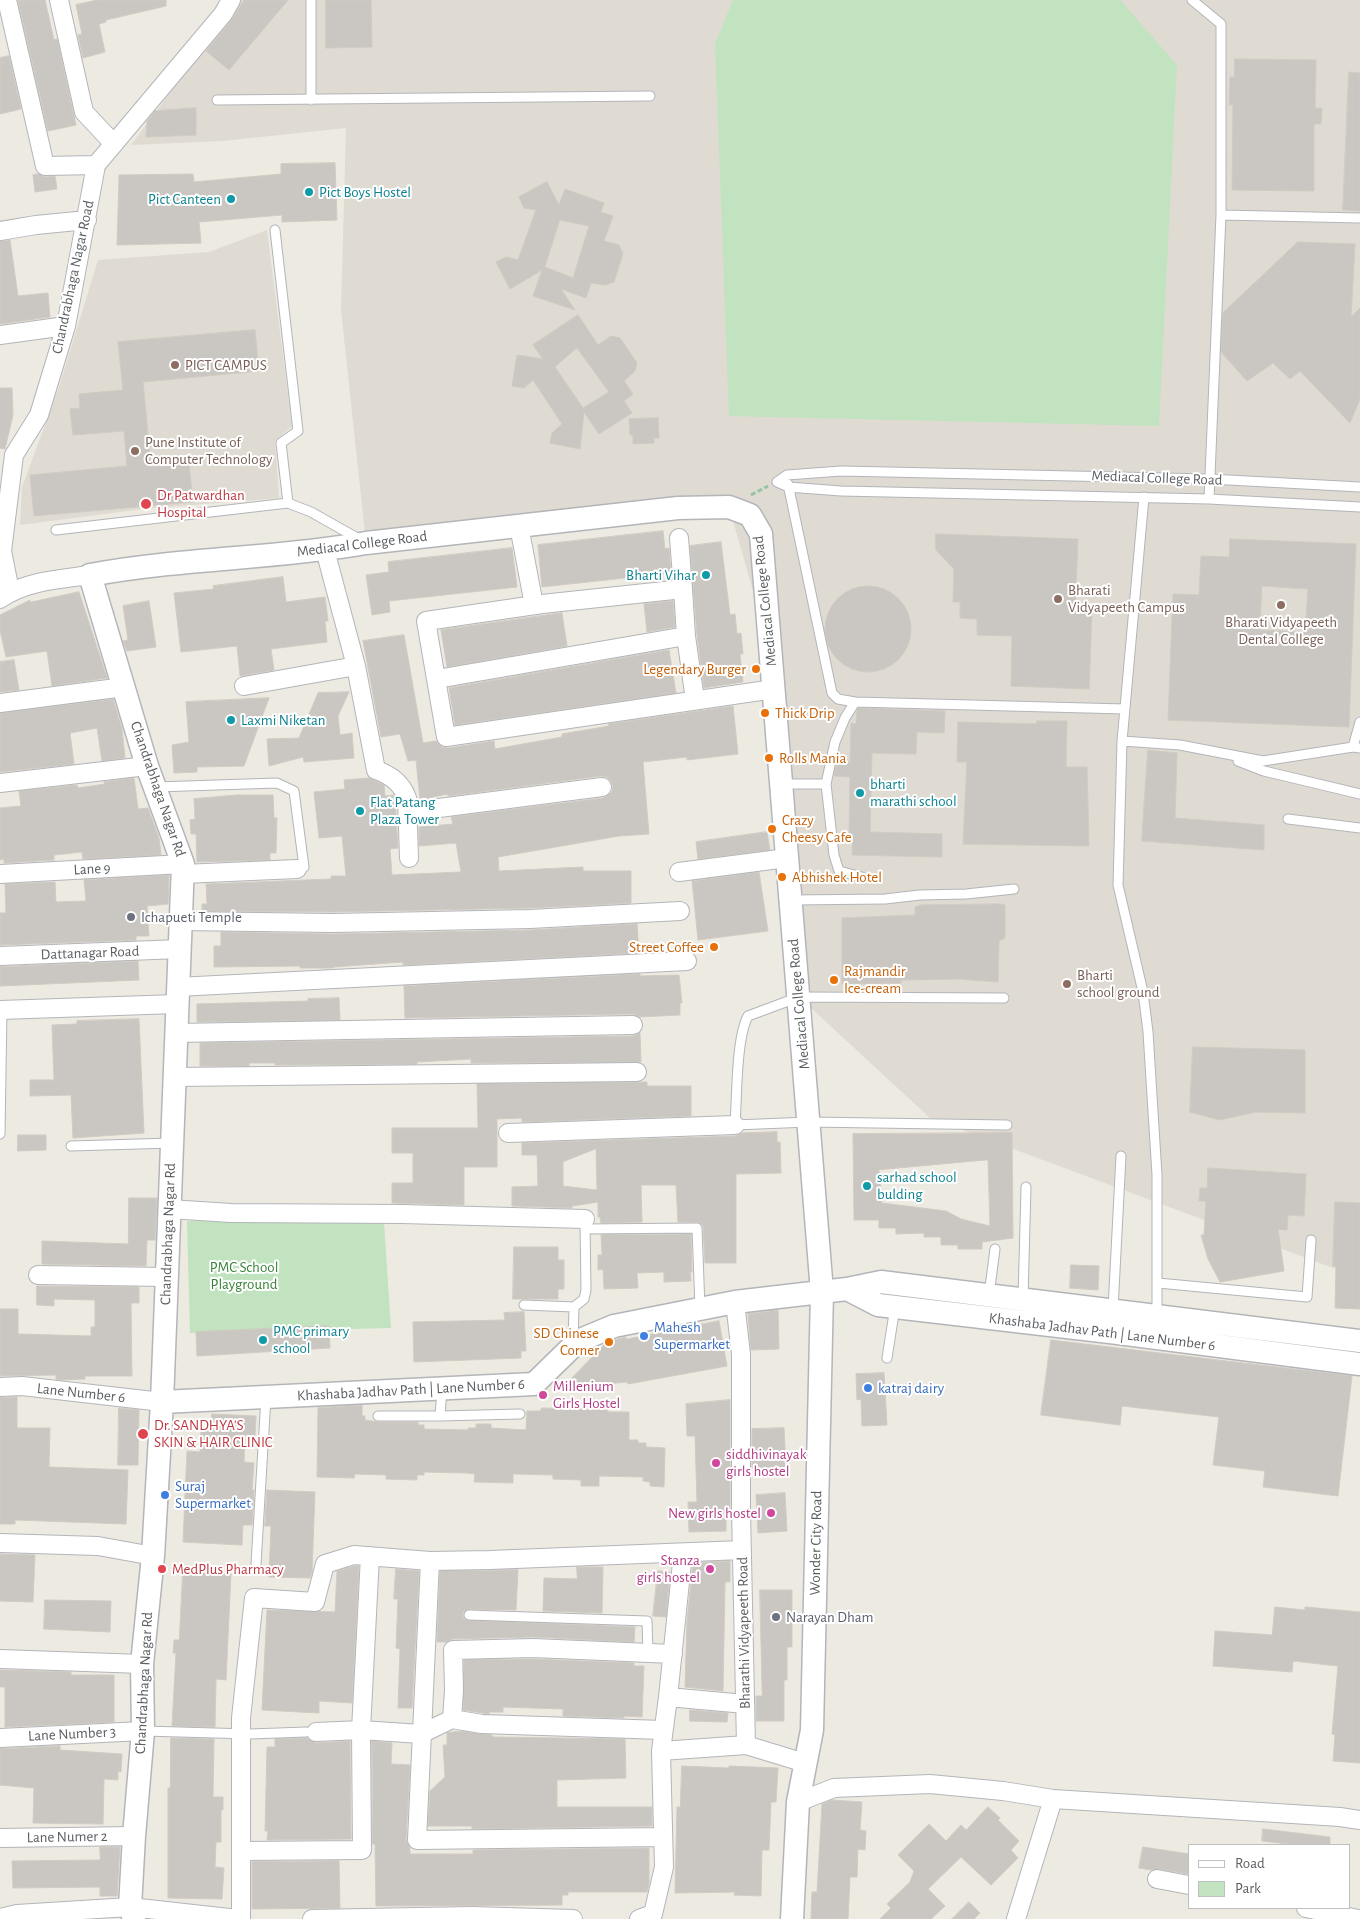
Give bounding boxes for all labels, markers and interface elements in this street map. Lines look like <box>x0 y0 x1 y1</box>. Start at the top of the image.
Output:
place label: Pict Boys Hostel <box>319 183 411 201</box>
marker: Pict Boys Hostel <box>303 186 315 198</box>
place label: Pict Canteen <box>148 190 221 208</box>
marker: Pict Canteen <box>225 193 237 205</box>
street label: Chandrabhaga Nagar Road <box>48 199 98 355</box>
place label: PICT CAMPUS <box>185 356 267 374</box>
marker: PICT CAMPUS <box>169 359 181 371</box>
place label: Pune Institute of Computer Technology <box>145 433 272 468</box>
marker: Pune Institute of Computer Technology <box>129 445 141 457</box>
street label: Mediacal College Road <box>1091 467 1223 489</box>
place label: Dr Patwardhan Hospital <box>157 486 245 521</box>
marker: Dr Patwardhan Hospital <box>139 497 153 511</box>
street label: Mediacal College Road <box>296 527 428 561</box>
street label: Mediacal College Road <box>749 535 781 667</box>
place label: Bharti Vihar <box>626 566 696 584</box>
marker: Bharti Vihar <box>700 569 712 581</box>
place label: Bharati Vidyapeeth Campus <box>1068 581 1185 616</box>
marker: Bharati Vidyapeeth Campus <box>1052 593 1064 605</box>
marker: Bharati Vidyapeeth Dental College <box>1275 599 1287 611</box>
place label: Bharati Vidyapeeth Dental College <box>1225 613 1337 648</box>
place label: Legendary Burger <box>643 660 746 678</box>
marker: Legendary Burger <box>750 663 762 675</box>
place label: Thick Drip <box>775 704 835 722</box>
marker: Thick Drip <box>759 707 771 719</box>
place label: Laxmi Niketan <box>241 711 325 729</box>
marker: Laxmi Niketan <box>225 714 237 726</box>
street label: Chandrabhaga Nagar Rd <box>126 719 190 859</box>
place label: Rolls Mania <box>779 749 846 767</box>
marker: Rolls Mania <box>763 752 775 764</box>
place label: bharti marathi school <box>870 775 957 810</box>
marker: bharti marathi school <box>854 787 866 799</box>
place label: Flat Patang Plaza Tower <box>370 793 439 828</box>
marker: Flat Patang Plaza Tower <box>354 805 366 817</box>
place label: Crazy Cheesy Cafe <box>782 811 852 846</box>
marker: Crazy Cheesy Cafe <box>766 823 778 835</box>
street label: Lane 9 <box>73 859 111 879</box>
place label: Abhishek Hotel <box>792 868 882 886</box>
marker: Abhishek Hotel <box>776 871 788 883</box>
place label: Ichapueti Temple <box>141 908 242 926</box>
marker: Ichapueti Temple <box>125 911 137 923</box>
place label: Street Coffee <box>629 938 704 956</box>
street label: Mediacal College Road <box>784 938 814 1070</box>
marker: Street Coffee <box>708 941 720 953</box>
street label: Dattanagar Road <box>40 942 140 964</box>
place label: Rajmandir Ice-cream <box>844 962 906 997</box>
place label: Bharti school ground <box>1077 966 1160 1001</box>
marker: Rajmandir Ice-cream <box>828 974 840 986</box>
marker: Bharti school ground <box>1061 978 1073 990</box>
street label: Chandrabhaga Nagar Rd <box>157 1163 179 1305</box>
place label: sarhad school bulding <box>877 1168 957 1203</box>
marker: sarhad school bulding <box>861 1180 873 1192</box>
park label: PMC School Playground <box>210 1258 278 1293</box>
street label: Khashaba Jadhav Path | Lane Number 6 <box>988 1309 1216 1355</box>
place label: Mahesh Supermarket <box>654 1318 730 1353</box>
place label: PMC primary school <box>273 1322 349 1357</box>
place label: SD Chinese Corner <box>533 1324 599 1359</box>
marker: Mahesh Supermarket <box>638 1330 650 1342</box>
marker: PMC primary school <box>257 1334 269 1346</box>
marker: SD Chinese Corner <box>603 1336 615 1348</box>
street label: Khashaba Jadhav Path | Lane Number 6 <box>297 1375 525 1405</box>
place label: Millenium Girls Hostel <box>553 1377 620 1412</box>
street label: Lane Number 6 <box>36 1379 126 1407</box>
place label: katraj dairy <box>878 1379 944 1397</box>
marker: katraj dairy <box>862 1382 874 1394</box>
marker: Millenium Girls Hostel <box>537 1389 549 1401</box>
place label: Dr. SANDHYA'S SKIN & HAIR CLINIC <box>154 1416 273 1451</box>
marker: Dr. SANDHYA'S SKIN & HAIR CLINIC <box>136 1427 150 1441</box>
place label: siddhivinayak girls hostel <box>726 1445 807 1480</box>
marker: siddhivinayak girls hostel <box>710 1457 722 1469</box>
place label: Suraj Supermarket <box>175 1477 251 1512</box>
marker: Suraj Supermarket <box>159 1489 171 1501</box>
street label: Wonder City Road <box>806 1491 826 1595</box>
place label: New girls hostel <box>668 1504 761 1522</box>
marker: New girls hostel <box>765 1507 777 1519</box>
place label: Stanza girls hostel <box>637 1551 700 1586</box>
street label: Bharathi Vidyapeeth Road <box>734 1557 754 1709</box>
place label: MedPlus Pharmacy <box>172 1560 284 1578</box>
marker: MedPlus Pharmacy <box>156 1563 168 1575</box>
marker: Stanza girls hostel <box>704 1563 716 1575</box>
place label: Narayan Dham <box>786 1608 874 1626</box>
marker: Narayan Dham <box>770 1611 782 1623</box>
street label: Chandrabhaga Nagar Rd <box>131 1612 157 1754</box>
street label: Lane Number 3 <box>28 1723 116 1745</box>
street label: Lane Numer 2 <box>26 1827 108 1847</box>
legend <box>1188 1844 1350 1909</box>
text: Road <box>1235 1856 1265 1871</box>
text: Park <box>1235 1881 1261 1896</box>

